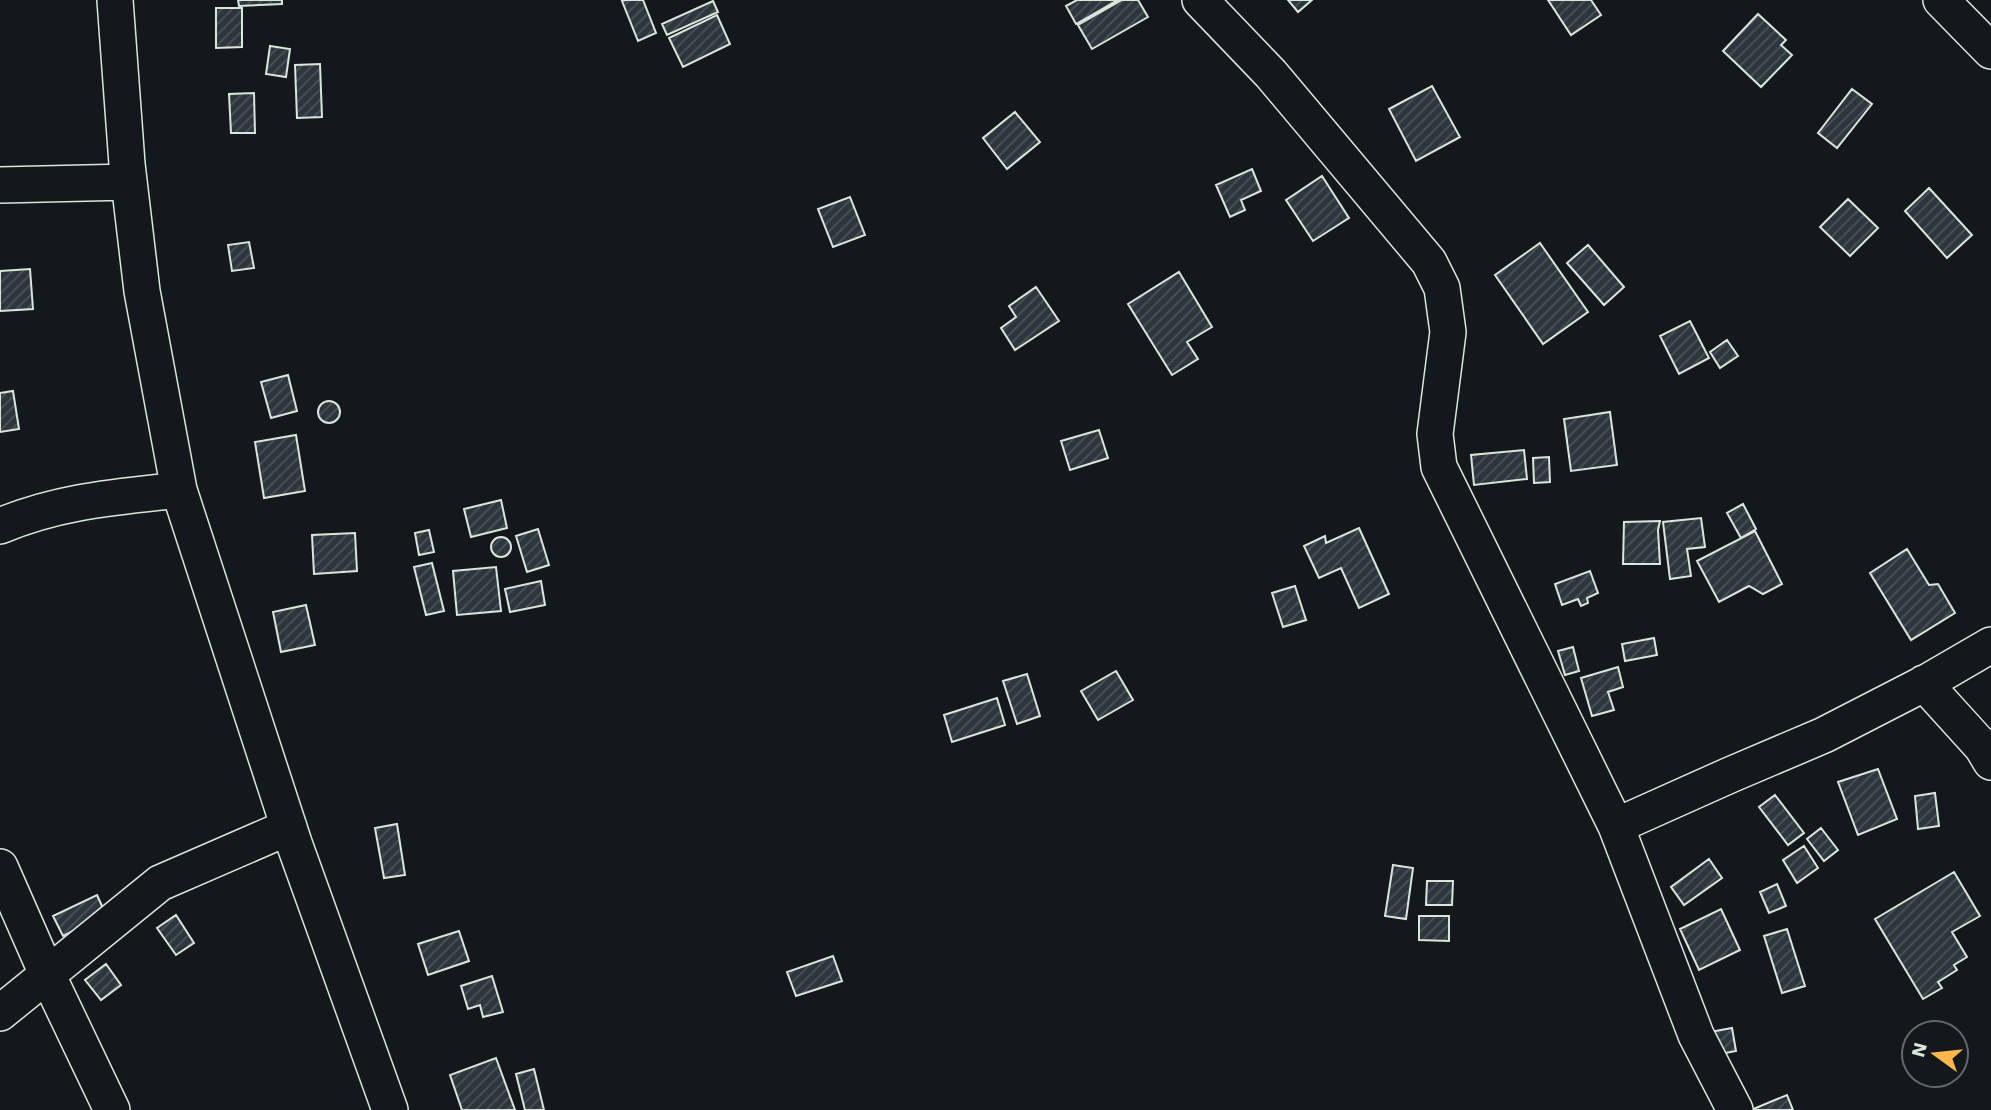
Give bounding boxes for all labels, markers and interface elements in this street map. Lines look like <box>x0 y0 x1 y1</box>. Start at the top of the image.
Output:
north arrow <box>1900 1019 1970 1089</box>
text: N <box>1906 1040 1932 1060</box>

